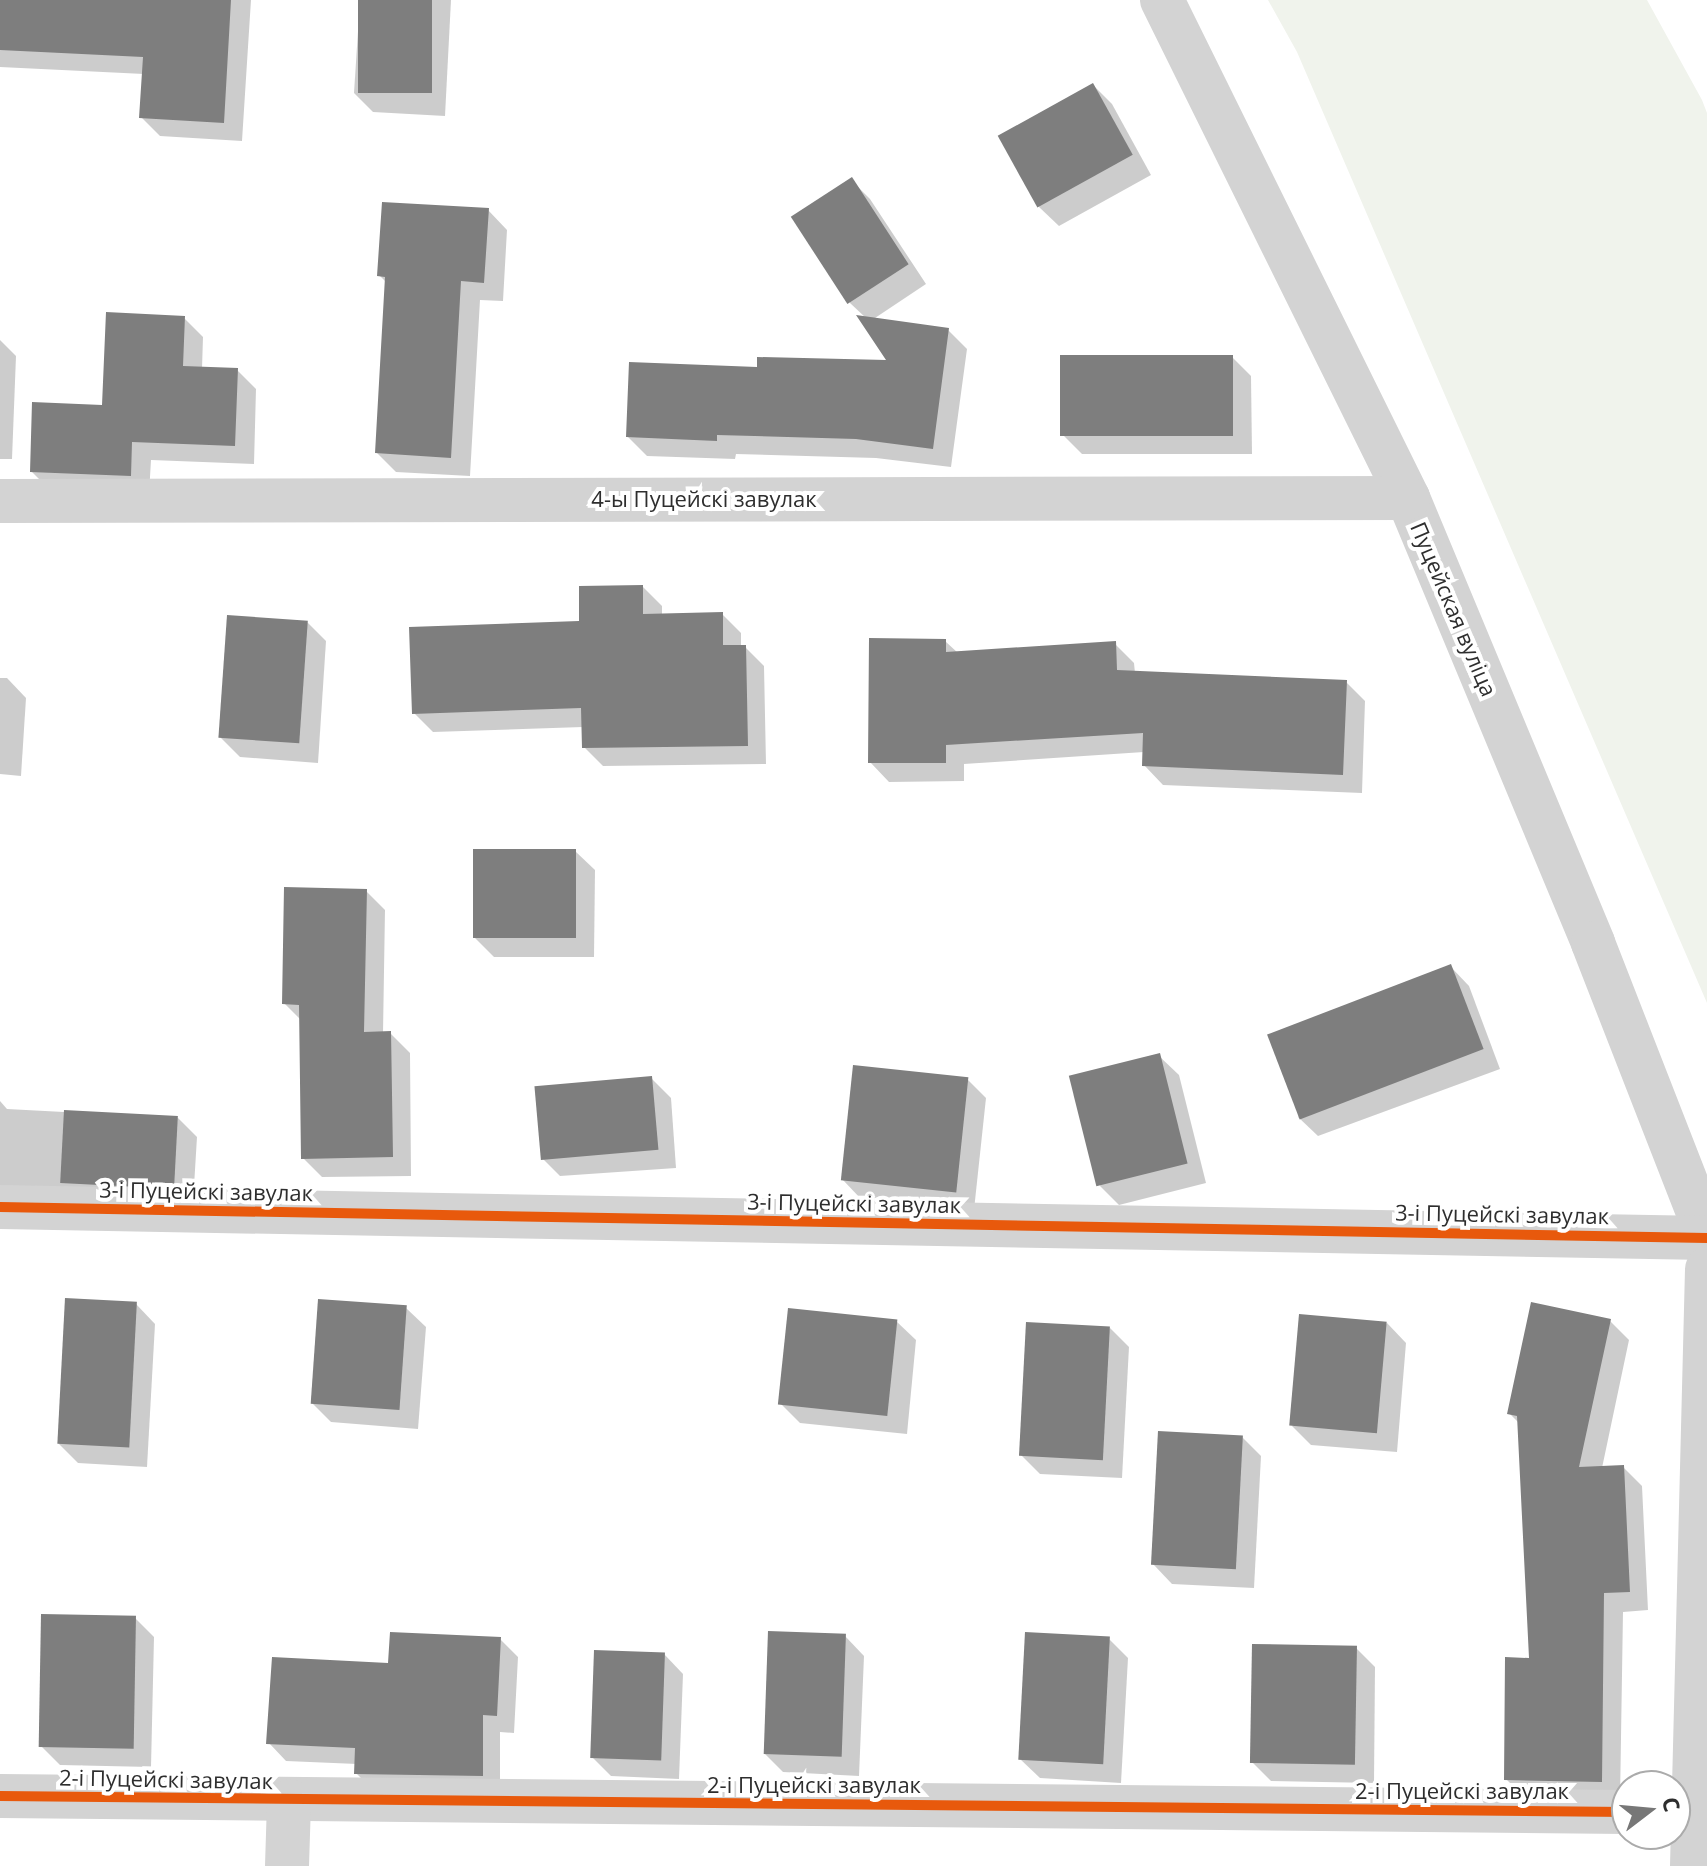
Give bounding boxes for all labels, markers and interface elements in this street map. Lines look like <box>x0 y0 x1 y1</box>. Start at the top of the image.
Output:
street label: 4-ы Пуцейскі завулак <box>591 486 817 512</box>
street label: Пуцейская вуліца <box>1405 518 1503 700</box>
street label: 3-і Пуцейскі завулак <box>99 1176 313 1206</box>
street label: 3-і Пуцейскі завулак <box>747 1188 961 1218</box>
street label: 3-і Пуцейскі завулак <box>1395 1199 1609 1229</box>
street label: 2-і Пуцейскі завулак <box>59 1764 273 1794</box>
north arrow <box>1611 1770 1691 1850</box>
street label: 2-і Пуцейскі завулак <box>707 1772 921 1798</box>
street label: 2-і Пуцейскі завулак <box>1355 1778 1569 1804</box>
text: С <box>1656 1793 1689 1815</box>

